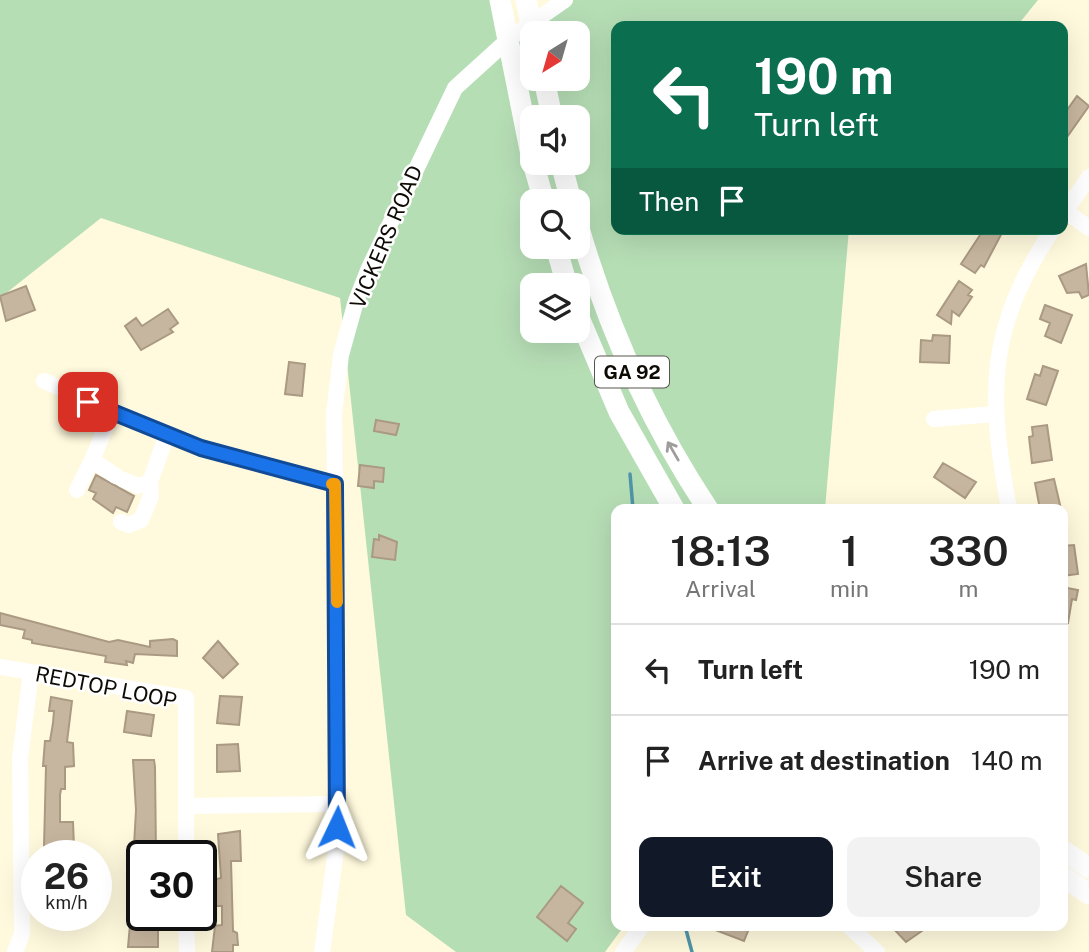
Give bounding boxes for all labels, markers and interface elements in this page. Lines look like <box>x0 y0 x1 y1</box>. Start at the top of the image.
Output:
north arrow <box>520 21 590 91</box>
map controls <box>520 21 590 343</box>
text: 190 m <box>754 47 894 105</box>
icon: left <box>639 49 730 140</box>
button: sound <box>520 105 590 175</box>
text: Turn left <box>754 106 879 143</box>
street label: VICKERS ROAD <box>345 162 427 312</box>
icon: arrive <box>713 182 751 220</box>
text: Then <box>639 186 699 217</box>
button: search <box>520 189 590 259</box>
button: layers <box>520 273 590 343</box>
road number: GA 92 <box>595 356 669 388</box>
pin <box>58 372 118 432</box>
icon: arrive <box>69 383 107 421</box>
one-way arrow <box>665 441 679 461</box>
text: 18:13 <box>670 526 771 575</box>
text: 1 <box>841 526 858 575</box>
text: 330 <box>928 526 1009 575</box>
text: Arrival <box>685 575 756 602</box>
text: min <box>830 575 869 602</box>
text: m <box>959 575 978 602</box>
icon: left <box>639 651 677 689</box>
text: Turn left <box>698 654 803 685</box>
text: 190 m <box>969 654 1040 685</box>
street label: REDTOP LOOP <box>33 661 179 713</box>
icon: arrive <box>639 742 677 780</box>
text: Arrive at destination <box>698 745 950 776</box>
text: 140 m <box>971 745 1043 776</box>
position arrow <box>300 790 374 864</box>
button: Exit <box>639 837 833 917</box>
button: Share <box>847 837 1040 917</box>
speed limit sign: 30 <box>126 840 217 931</box>
text: 26 <box>44 856 89 897</box>
text: km/h <box>45 892 88 913</box>

